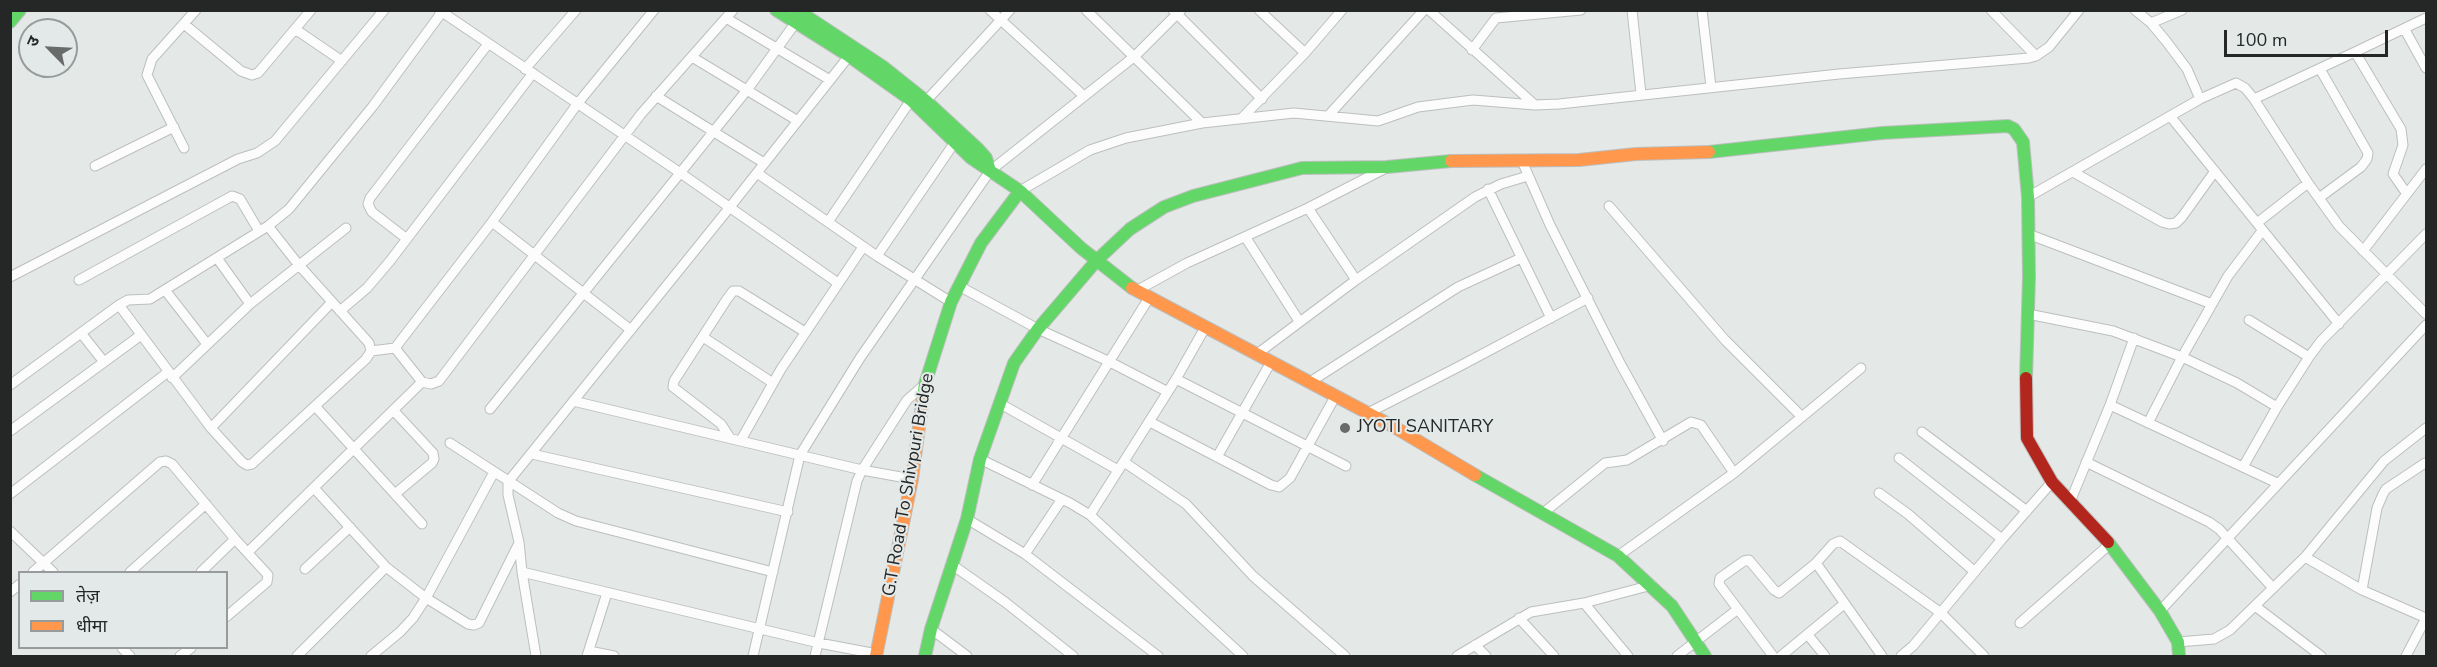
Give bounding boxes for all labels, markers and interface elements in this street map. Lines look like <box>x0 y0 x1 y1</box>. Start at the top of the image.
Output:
north arrow <box>18 18 78 78</box>
scale bar <box>2227 18 2390 56</box>
text: 100 m <box>2235 28 2287 52</box>
text: उ <box>21 33 45 50</box>
street label: G.T Road To Shivpuri Bridge <box>879 372 939 598</box>
place label: JYOTI SANITARY <box>1357 417 1493 439</box>
marker: JYOTI SANITARY <box>1338 421 1352 435</box>
legend <box>18 571 228 649</box>
text: तेज़ <box>76 584 100 608</box>
text: धीमा <box>76 614 107 638</box>

